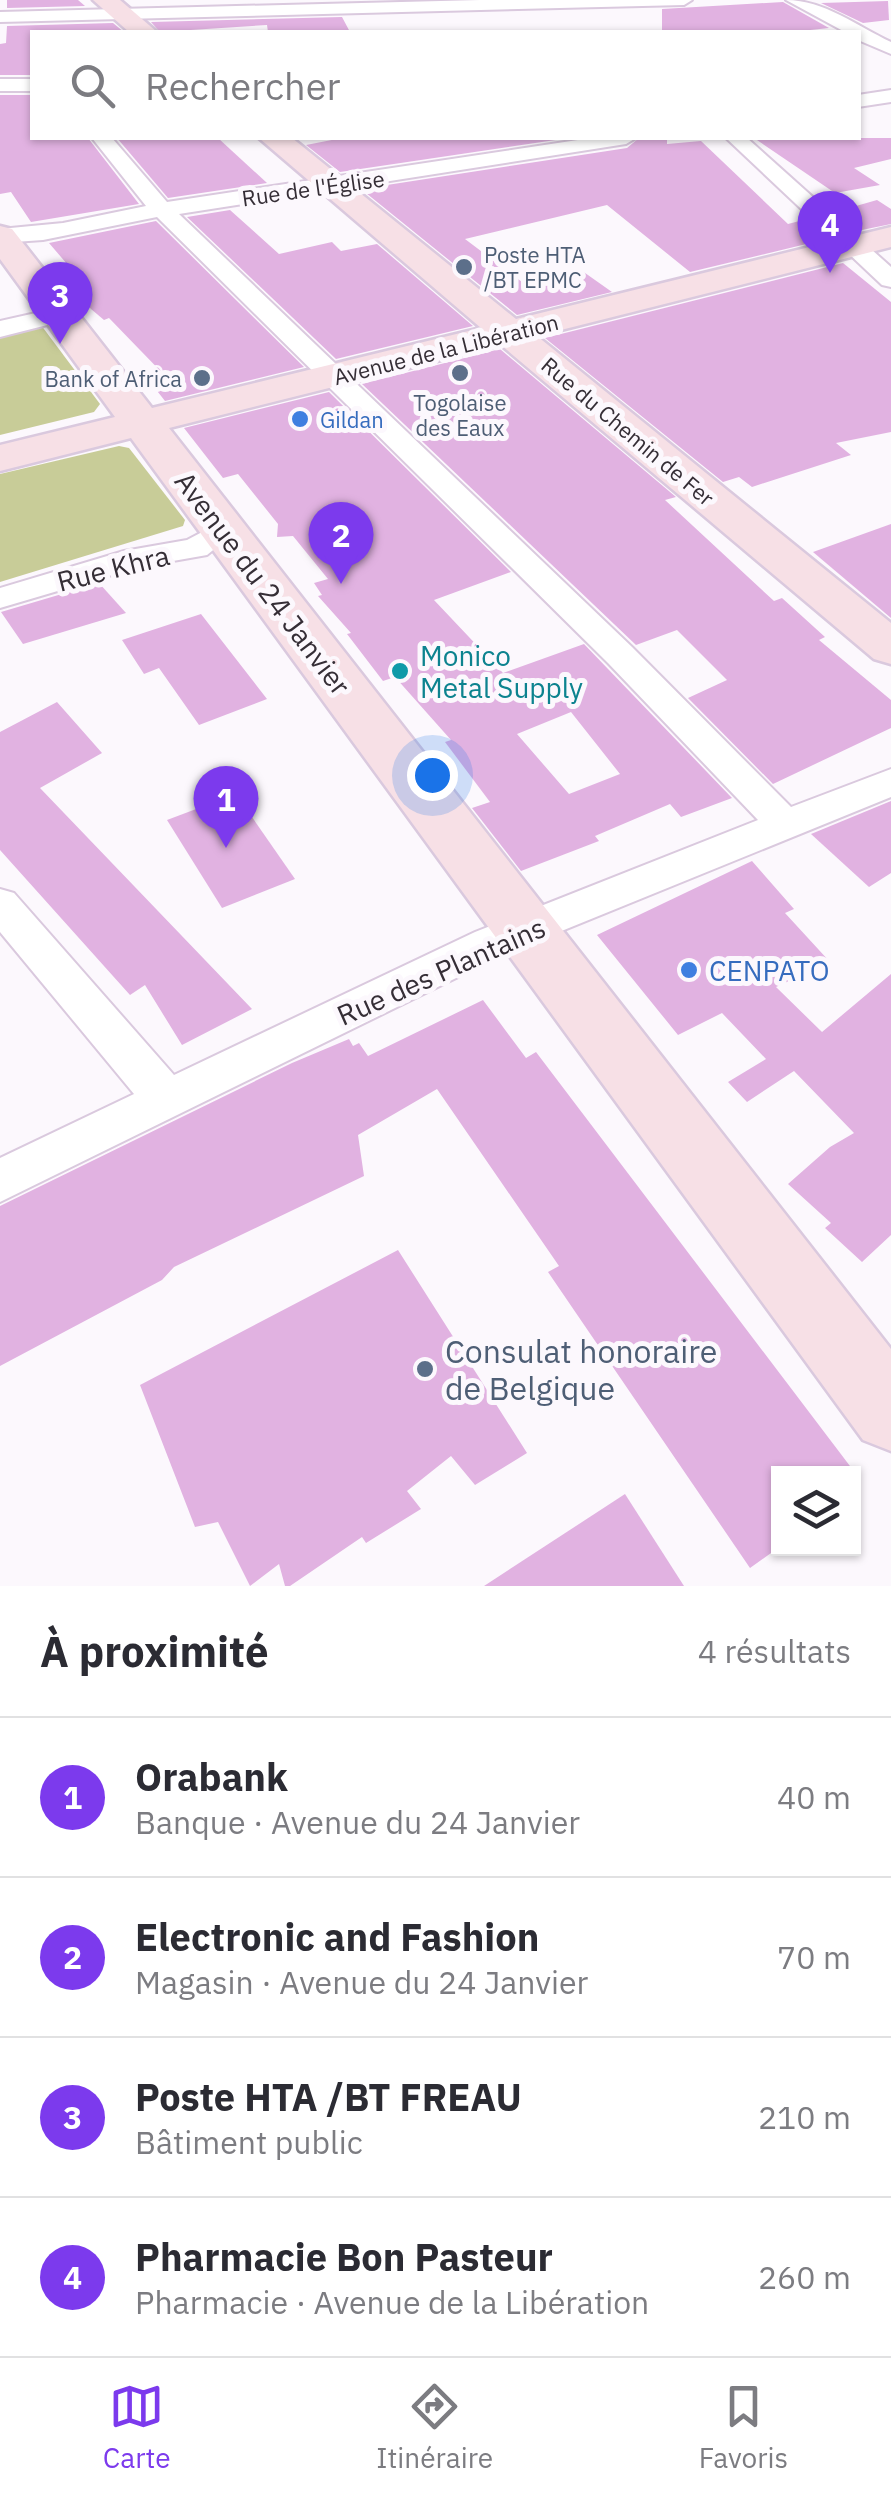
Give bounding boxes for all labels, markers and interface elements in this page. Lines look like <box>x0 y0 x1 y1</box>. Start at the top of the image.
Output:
search box <box>30 30 861 140</box>
icon: search <box>65 58 120 113</box>
text: Rechercher <box>145 61 340 110</box>
street label: Rue de l'Église <box>240 164 386 212</box>
pin: 4 <box>798 190 862 273</box>
place label: Poste HTA /BT EPMC <box>484 240 586 294</box>
marker: Poste HTA /BT EPMC <box>453 256 475 278</box>
pin: 3 <box>28 262 92 344</box>
street label: Avenue de la Libération <box>331 307 561 391</box>
street label: Rue du Chemin de Fer <box>536 350 720 512</box>
marker: Togolaise des Eaux <box>449 362 471 384</box>
place label: Bank of Africa <box>44 364 182 393</box>
marker: Bank of Africa <box>191 367 213 389</box>
place label: Togolaise des Eaux <box>413 388 507 442</box>
place label: Gildan <box>320 405 384 434</box>
marker: Gildan <box>289 408 311 430</box>
street label: Avenue du 24 Janvier <box>168 465 358 701</box>
pin: 2 <box>308 502 374 584</box>
street label: Rue Khra <box>53 536 173 600</box>
place label: Monico Metal Supply <box>420 637 583 706</box>
marker: Monico Metal Supply <box>389 660 411 682</box>
your location <box>407 750 458 801</box>
pin: 1 <box>194 766 258 848</box>
street label: Rue des Plantains <box>331 908 551 1034</box>
place label: CENPATO <box>709 952 830 989</box>
marker: CENPATO <box>678 959 700 981</box>
place label: Consulat honoraire de Belgique <box>445 1330 717 1409</box>
marker: Consulat honoraire de Belgique <box>414 1358 436 1380</box>
map controls <box>771 1466 861 1556</box>
button: layers <box>771 1466 861 1556</box>
text: À proximité <box>40 1624 269 1679</box>
text: 4 résultats <box>698 1630 851 1672</box>
text: Orabank <box>135 1752 288 1801</box>
text: 1 <box>63 1776 82 1818</box>
text: 40 m <box>777 1776 851 1818</box>
text: Banque · Avenue du 24 Janvier <box>135 1801 580 1843</box>
text: Electronic and Fashion <box>135 1912 539 1961</box>
text: 2 <box>63 1936 82 1978</box>
text: 70 m <box>777 1936 851 1978</box>
text: Magasin · Avenue du 24 Janvier <box>135 1961 588 2003</box>
text: Poste HTA /BT FREAU <box>135 2072 522 2121</box>
text: 3 <box>63 2096 82 2138</box>
text: 210 m <box>758 2096 851 2138</box>
text: Bâtiment public <box>135 2121 363 2163</box>
text: Pharmacie Bon Pasteur <box>135 2232 553 2281</box>
text: 4 <box>63 2256 82 2298</box>
text: 260 m <box>758 2256 851 2298</box>
text: Pharmacie · Avenue de la Libération <box>135 2281 649 2323</box>
tab: Carte <box>103 2379 171 2476</box>
tab: Itinéraire <box>376 2379 493 2476</box>
tab: Favoris <box>699 2379 788 2476</box>

